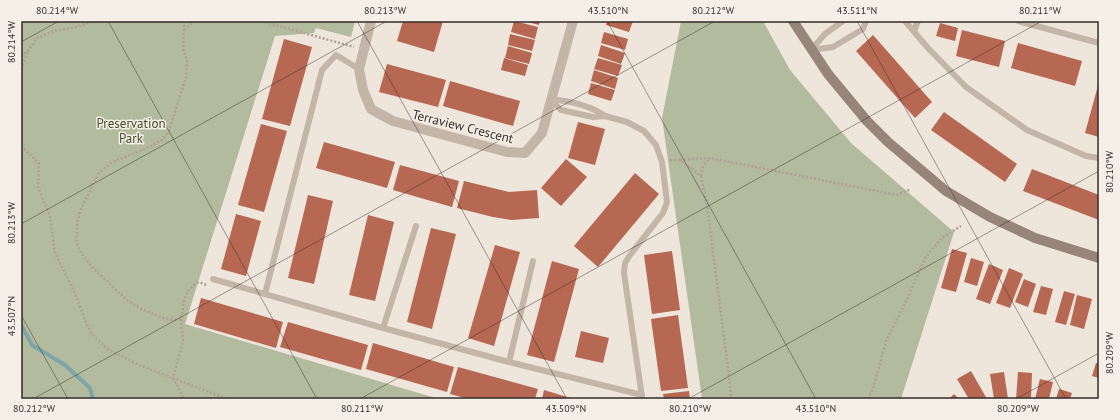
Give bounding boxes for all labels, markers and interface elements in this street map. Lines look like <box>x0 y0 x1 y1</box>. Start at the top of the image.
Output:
text: 80.214°W <box>36 4 79 17</box>
text: 80.213°W <box>364 4 407 17</box>
text: 43.510°N <box>588 4 628 17</box>
text: 80.212°W <box>692 4 735 17</box>
text: 43.511°N <box>837 4 877 17</box>
text: 80.211°W <box>1019 4 1062 17</box>
text: 80.214°W <box>5 20 18 63</box>
street label: Terraview Crescent <box>410 106 516 147</box>
park label: Preservation Park <box>96 115 166 147</box>
text: 80.210°W <box>1103 150 1116 193</box>
text: 80.213°W <box>5 201 18 244</box>
text: 43.507°N <box>5 296 18 336</box>
text: 80.209°W <box>1103 331 1116 374</box>
text: 80.212°W <box>13 402 56 415</box>
text: 80.211°W <box>341 402 384 415</box>
text: 43.509°N <box>546 402 586 415</box>
text: 80.210°W <box>669 402 712 415</box>
text: 43.510°N <box>796 402 836 415</box>
text: 80.209°W <box>997 402 1040 415</box>

